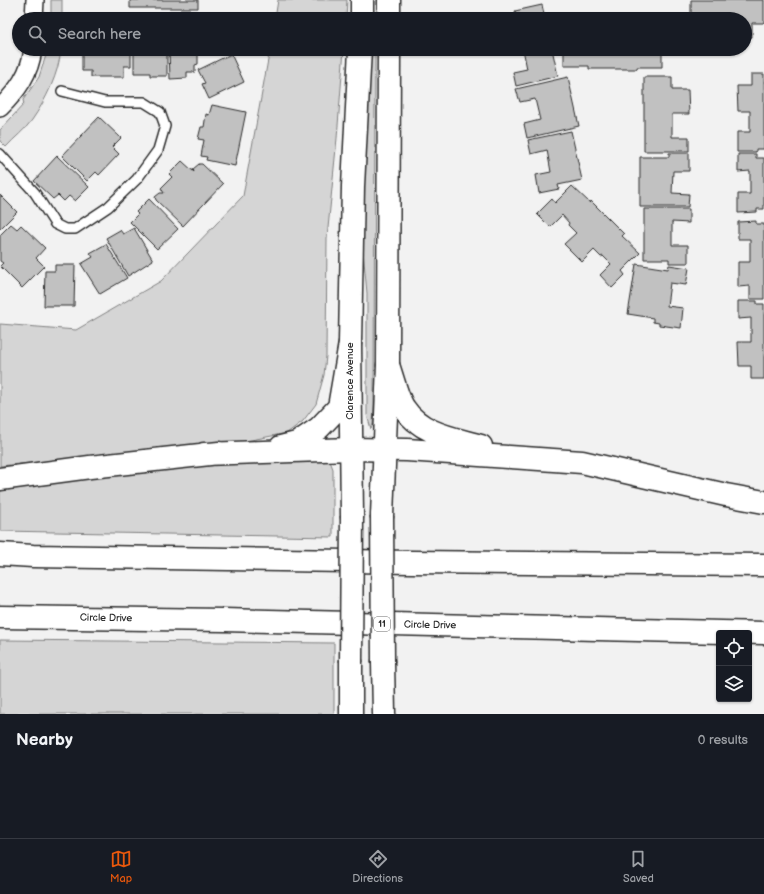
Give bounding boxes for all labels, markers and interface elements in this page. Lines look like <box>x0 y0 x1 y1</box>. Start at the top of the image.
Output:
search box <box>12 12 752 56</box>
icon: search <box>26 23 48 45</box>
text: Search here <box>58 25 141 44</box>
street label: Clarence Avenue <box>344 342 356 420</box>
street label: Circle Drive <box>80 612 132 624</box>
road number: 11 <box>374 617 390 631</box>
street label: Circle Drive <box>404 619 456 631</box>
map controls <box>716 630 752 702</box>
button: locate <box>716 630 752 666</box>
button: layers <box>716 666 752 702</box>
text: Nearby <box>16 730 73 750</box>
text: 0 results <box>698 732 748 748</box>
tab: Map <box>110 848 132 885</box>
tab: Directions <box>352 848 403 885</box>
tab: Saved <box>623 848 654 885</box>

